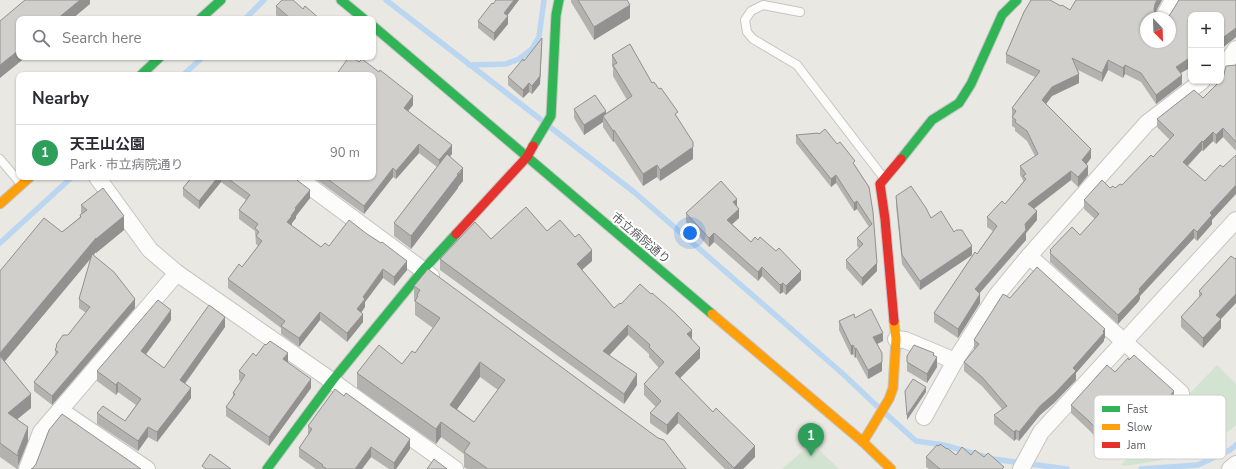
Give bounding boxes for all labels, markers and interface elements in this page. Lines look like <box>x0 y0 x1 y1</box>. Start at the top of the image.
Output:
north arrow <box>1140 12 1176 48</box>
map controls <box>1188 12 1224 84</box>
button: + <box>1188 12 1224 48</box>
search box <box>16 16 376 60</box>
icon: search <box>30 27 52 49</box>
text: Search here <box>62 28 142 48</box>
button: − <box>1188 48 1224 84</box>
text: Nearby <box>32 87 89 110</box>
text: 天王山公園 <box>70 134 145 154</box>
text: 1 <box>41 144 49 162</box>
text: 90 m <box>330 144 360 162</box>
text: Park · 市立病院通り <box>70 156 184 174</box>
street label: 市立病院通り <box>608 209 674 267</box>
your location <box>680 223 700 243</box>
legend <box>1094 395 1226 459</box>
text: Fast <box>1127 402 1148 417</box>
text: Slow <box>1127 420 1152 435</box>
pin: 1 <box>798 423 824 456</box>
text: Jam <box>1126 438 1146 453</box>

